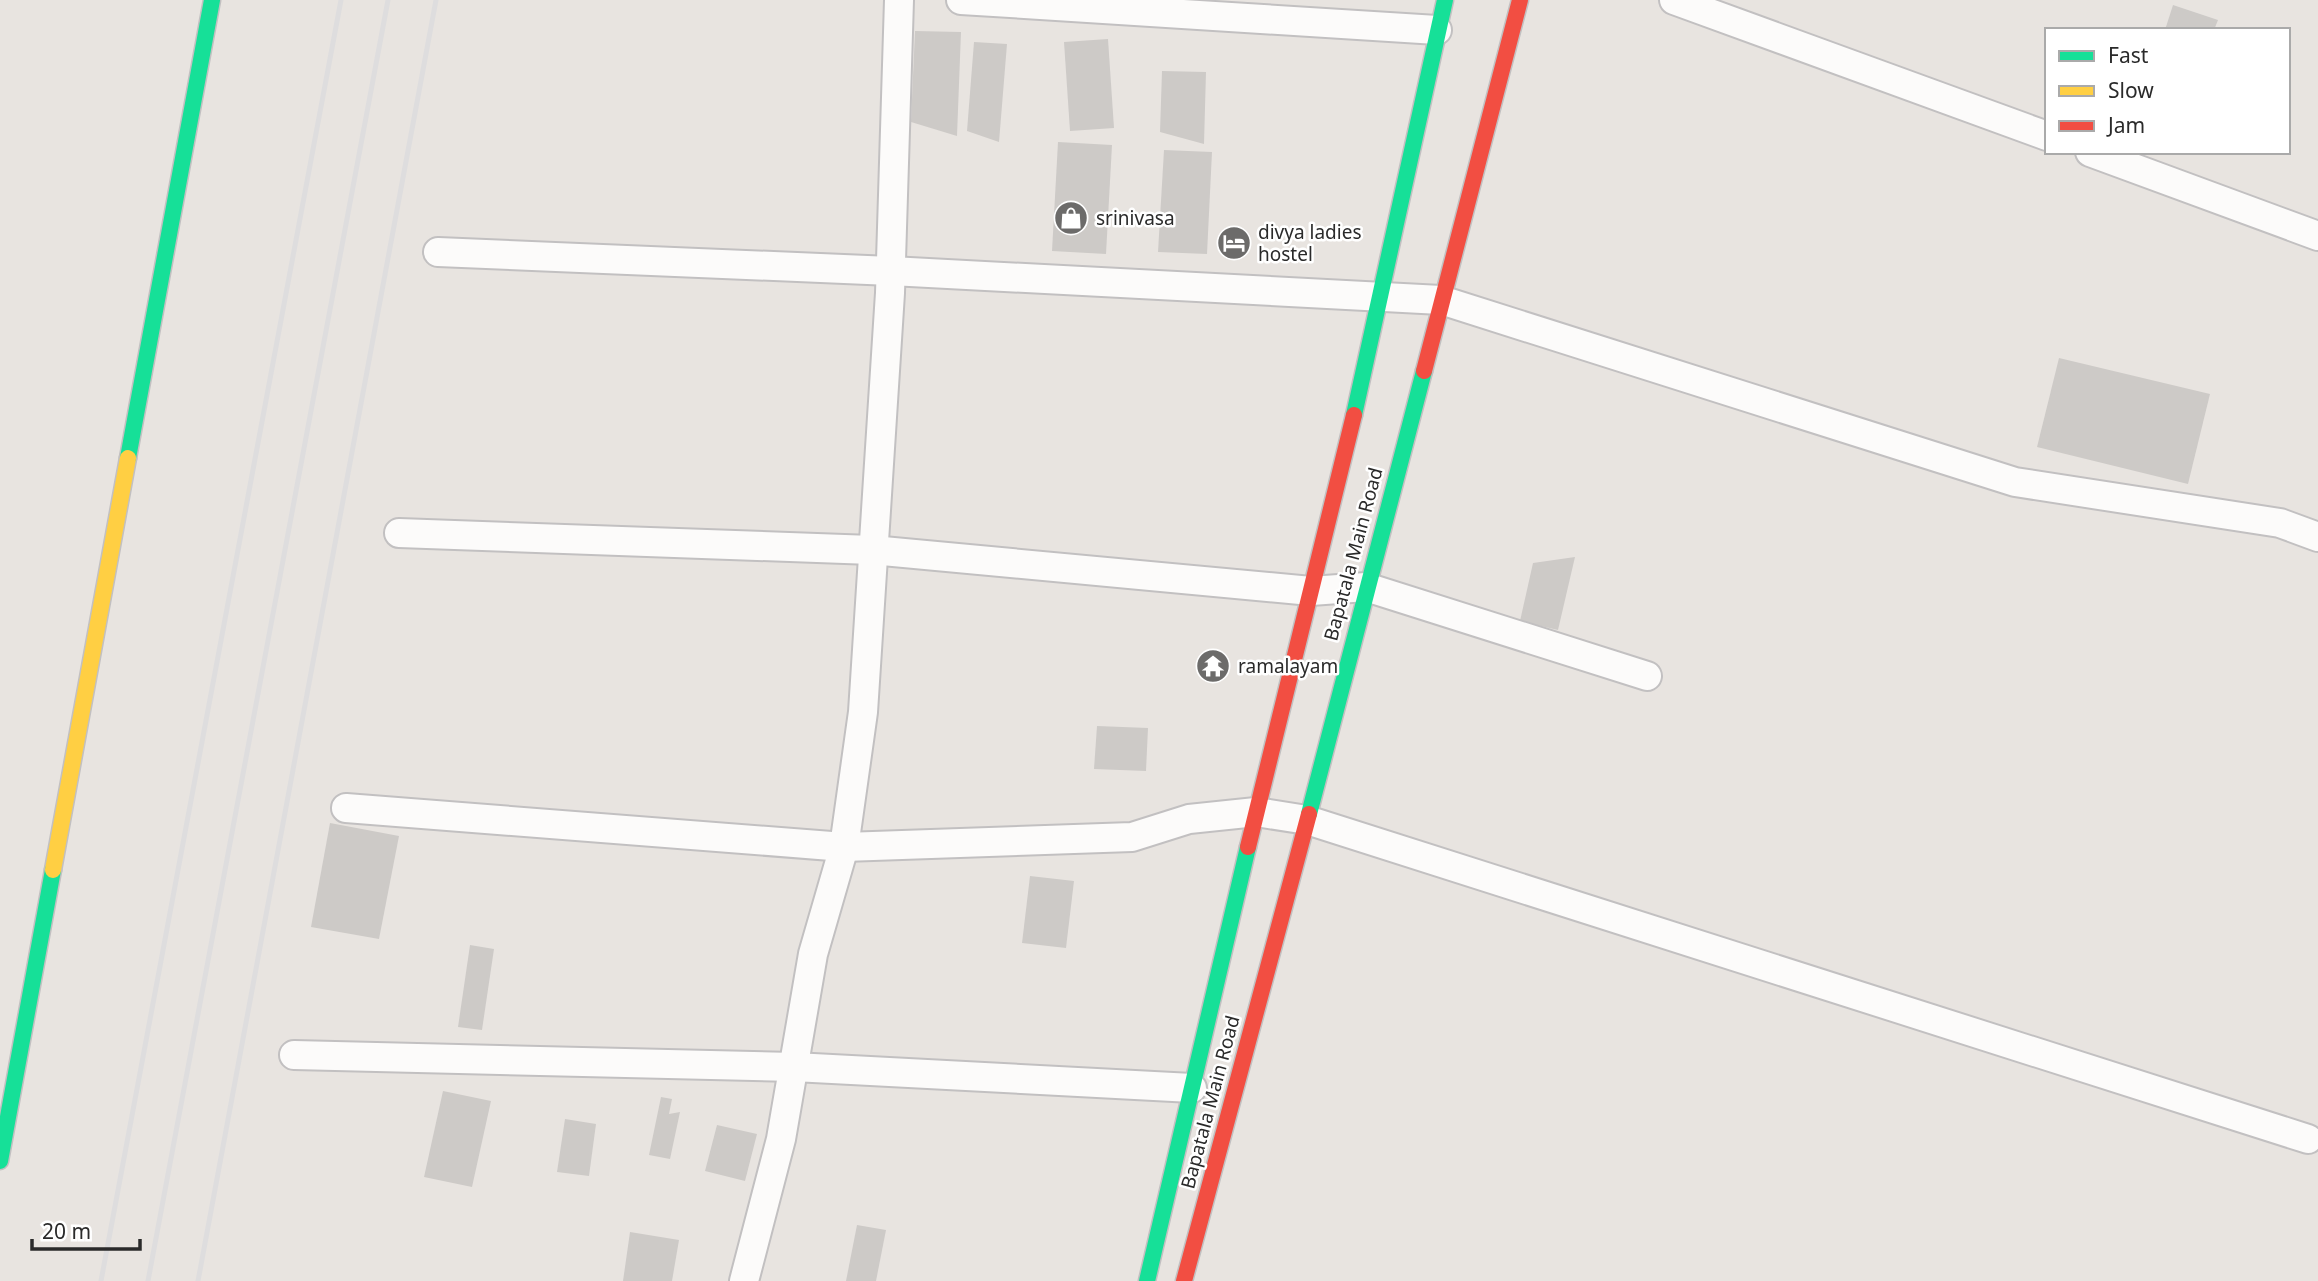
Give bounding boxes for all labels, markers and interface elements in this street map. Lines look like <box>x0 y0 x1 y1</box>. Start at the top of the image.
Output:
legend <box>2045 28 2290 154</box>
text: Fast <box>2108 41 2149 69</box>
text: Slow <box>2108 76 2154 104</box>
text: Jam <box>2106 111 2145 139</box>
shop icon: srinivasa <box>1052 199 1090 237</box>
place label: srinivasa <box>1096 205 1175 231</box>
place label: divya ladies hostel <box>1258 219 1362 267</box>
hotel icon: divya ladies hostel <box>1215 224 1253 262</box>
street label: Bapatala Main Road <box>1317 464 1389 644</box>
temple icon: ramalayam <box>1194 647 1232 685</box>
place label: ramalayam <box>1238 653 1338 679</box>
street label: Bapatala Main Road <box>1174 1012 1246 1192</box>
scale bar <box>32 1208 140 1252</box>
text: 20 m <box>42 1217 91 1245</box>

